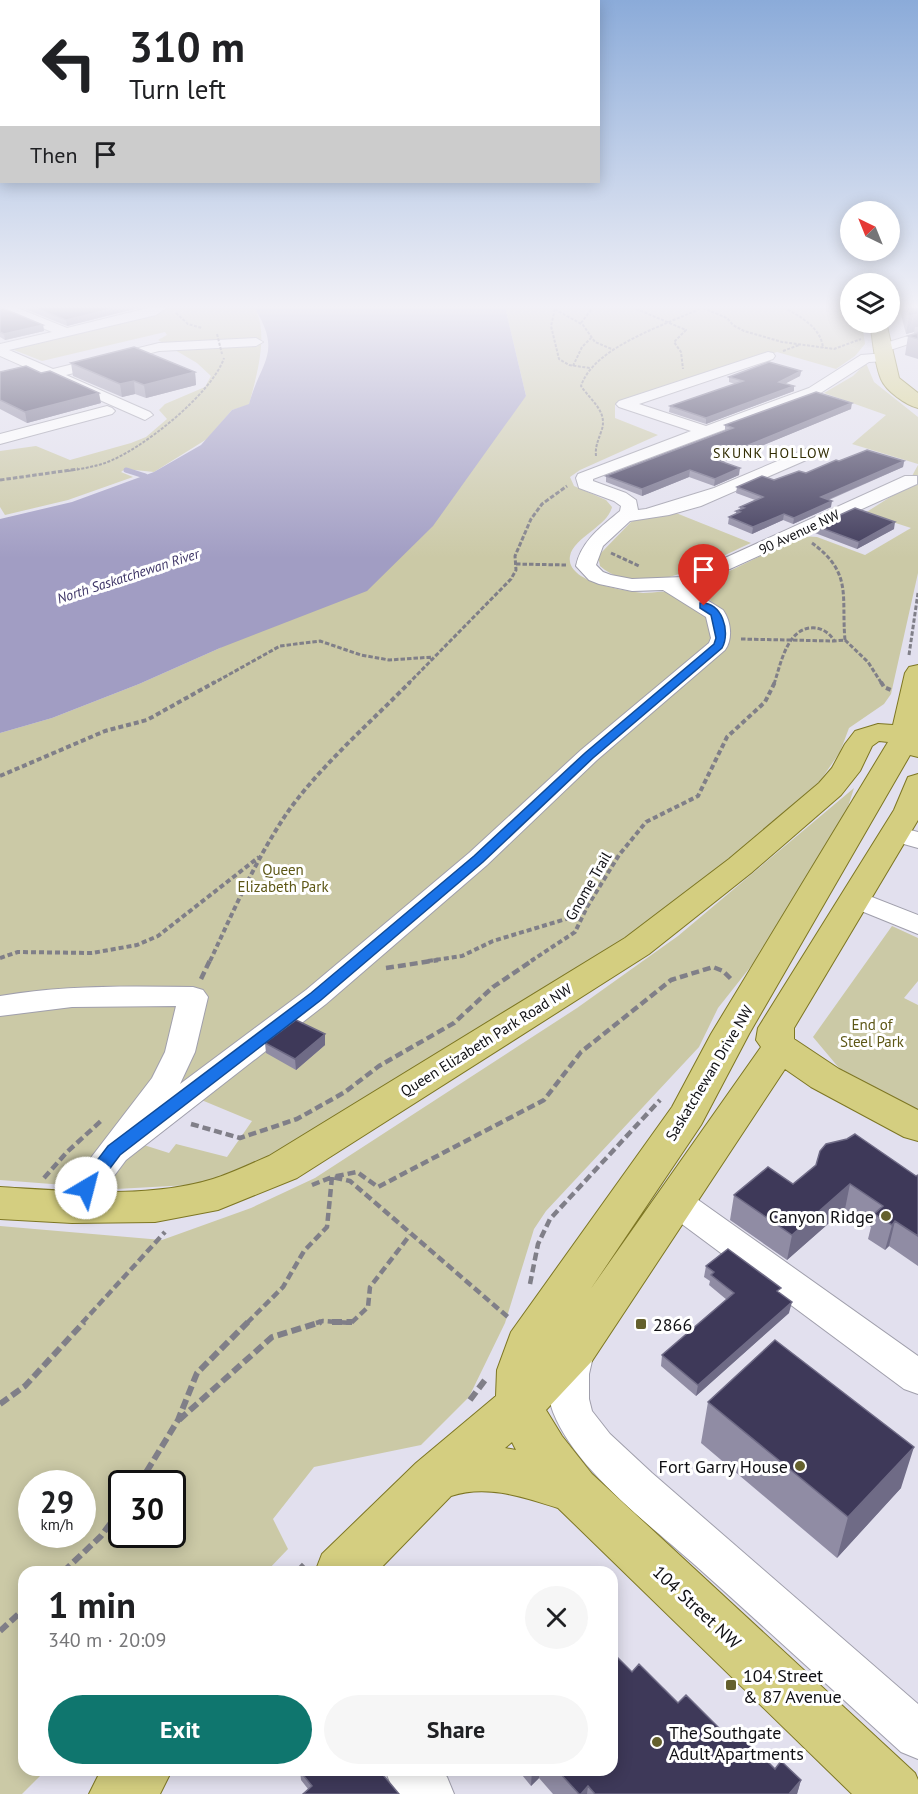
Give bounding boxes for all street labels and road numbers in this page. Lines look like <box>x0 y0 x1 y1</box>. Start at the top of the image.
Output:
street label: 90 Avenue NW <box>756 505 843 559</box>
street label: Gnome Trail <box>561 848 616 924</box>
street label: Queen Elizabeth Park Road NW <box>397 979 576 1101</box>
street label: Saskatchewan Drive NW <box>661 1001 757 1144</box>
street label: 104 Street NW <box>648 1560 746 1654</box>

